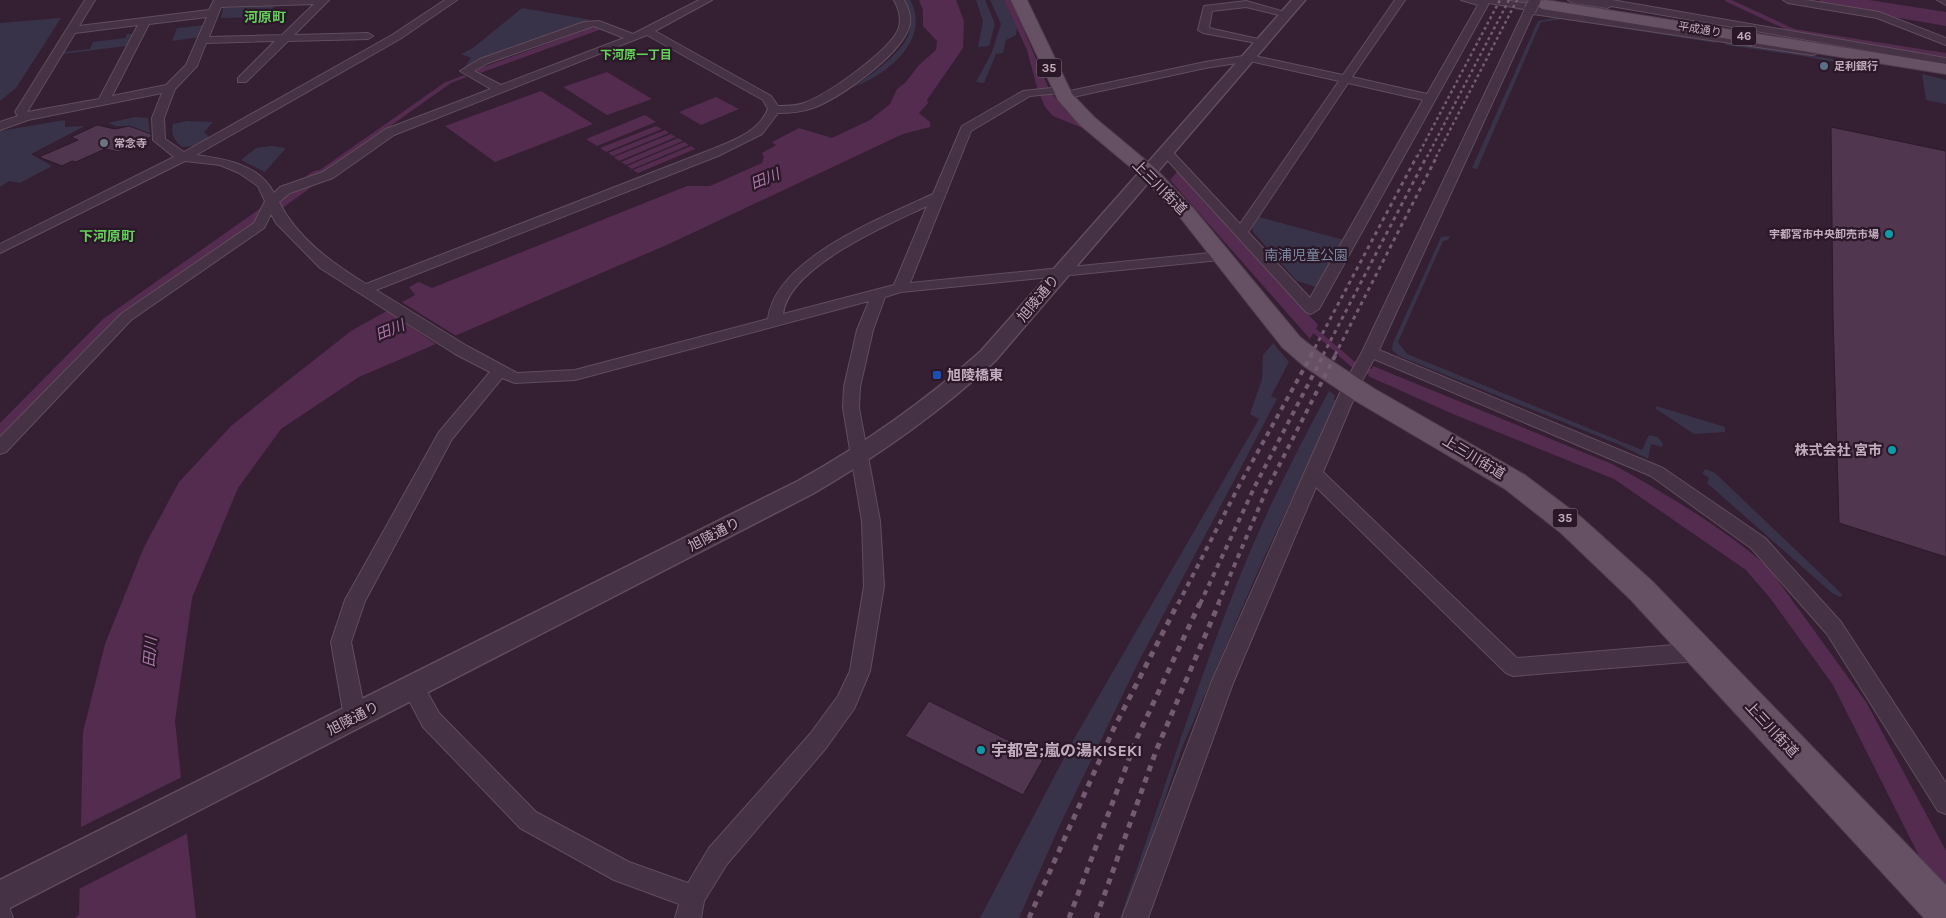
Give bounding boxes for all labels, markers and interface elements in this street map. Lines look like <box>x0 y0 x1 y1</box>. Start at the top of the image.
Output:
district label: 河原町 <box>244 9 286 26</box>
street label: 平成通り <box>1677 20 1723 39</box>
road number: 46 <box>1732 27 1756 46</box>
district label: 下河原一丁目 <box>600 48 672 62</box>
road number: 35 <box>1036 58 1062 78</box>
marker: 足利銀行 <box>1818 60 1830 72</box>
place label: 足利銀行 <box>1834 60 1878 73</box>
marker: 常念寺 <box>98 137 110 149</box>
place label: 常念寺 <box>114 137 147 150</box>
street label: 上三川街道 <box>1129 157 1190 218</box>
water label: 田川 <box>748 164 784 193</box>
district label: 下河原町 <box>79 228 135 245</box>
place label: 宇都宮市中央卸売市場 <box>1769 228 1879 241</box>
marker: 宇都宮市中央卸売市場 <box>1883 228 1895 240</box>
park label: 南浦児童公園 <box>1264 247 1348 264</box>
street label: 旭陵通り <box>1014 271 1063 325</box>
water label: 田川 <box>373 315 409 344</box>
place label: 旭陵橋東 <box>947 367 1003 384</box>
marker: 旭陵橋東 <box>931 369 943 381</box>
street label: 上三川街道 <box>1439 432 1508 483</box>
place label: 株式会社 宮市 <box>1794 442 1882 459</box>
marker: 株式会社 宮市 <box>1886 444 1898 456</box>
road number: 35 <box>1552 508 1578 528</box>
street label: 旭陵通り <box>685 514 743 555</box>
water label: 田川 <box>140 634 160 668</box>
street label: 旭陵通り <box>324 698 382 739</box>
street label: 上三川街道 <box>1742 698 1802 761</box>
place label: 宇都宮;嵐の湯KISEKI <box>991 741 1142 760</box>
marker: 宇都宮;嵐の湯KISEKI <box>975 744 987 756</box>

